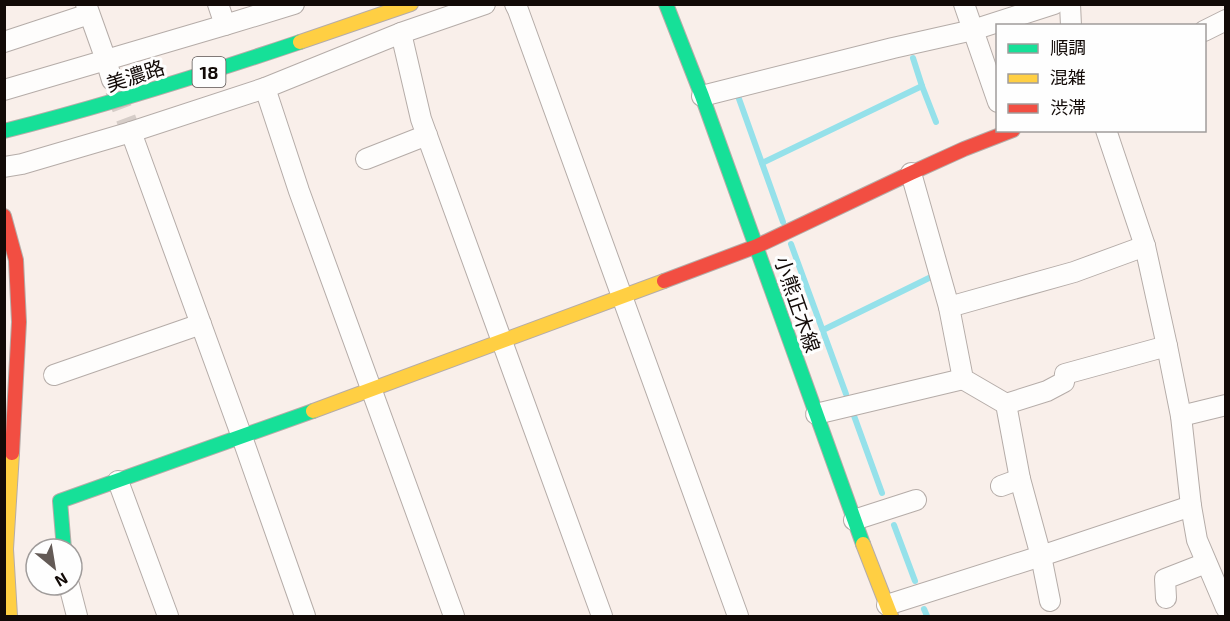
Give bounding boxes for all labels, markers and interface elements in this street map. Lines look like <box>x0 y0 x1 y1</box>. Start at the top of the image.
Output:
legend <box>996 24 1206 132</box>
text: 順調 <box>1050 36 1086 58</box>
street label: 美濃路 <box>103 54 167 96</box>
road number: 18 <box>192 57 226 87</box>
text: 混雑 <box>1050 66 1086 88</box>
text: 渋滞 <box>1050 96 1086 118</box>
street label: 小熊正木線 <box>770 253 826 355</box>
north arrow <box>24 537 84 597</box>
text: N <box>52 569 72 592</box>

